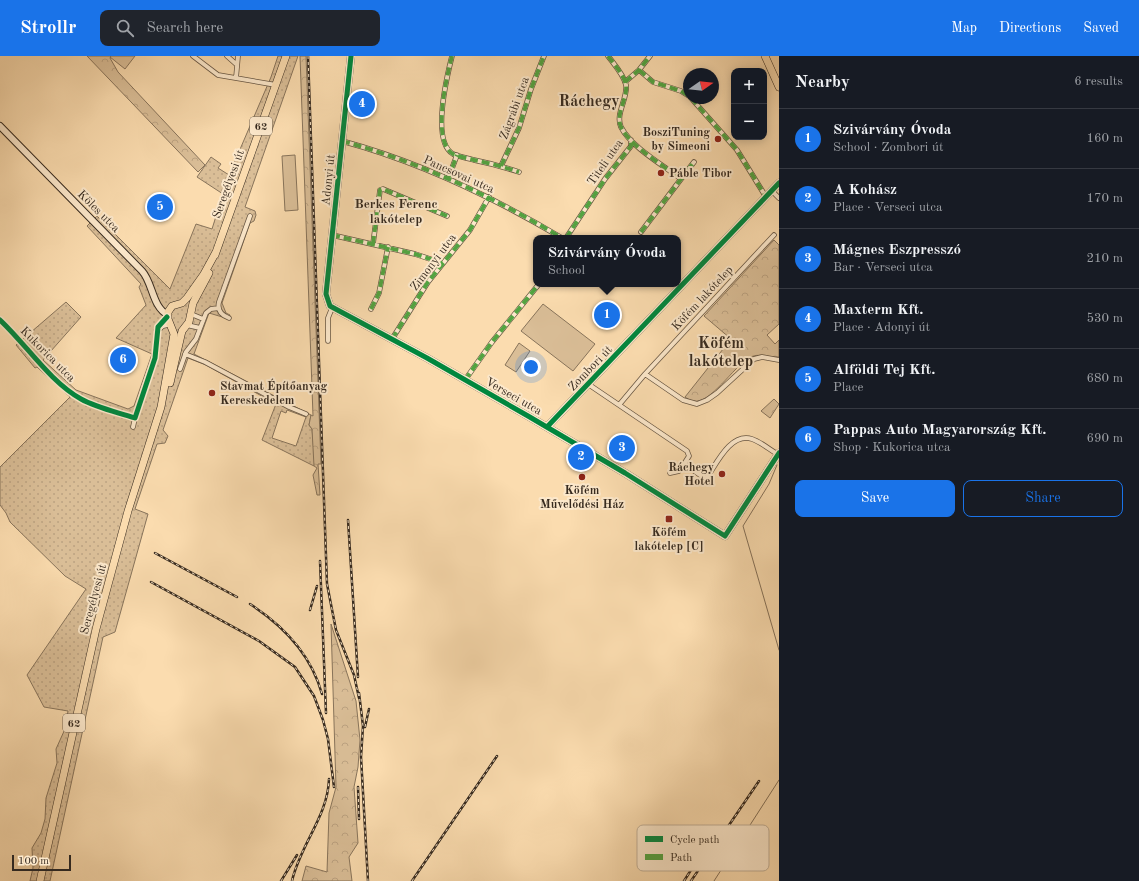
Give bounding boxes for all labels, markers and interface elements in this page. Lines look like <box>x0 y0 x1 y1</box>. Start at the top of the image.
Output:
search box <box>100 10 380 46</box>
icon: search <box>114 17 136 39</box>
text: Strollr <box>20 19 76 38</box>
text: Search here <box>146 21 223 36</box>
text: Map <box>951 21 977 35</box>
text: Directions <box>999 21 1061 35</box>
text: Saved <box>1083 21 1119 35</box>
north arrow <box>683 68 719 104</box>
map controls <box>731 68 767 140</box>
button: + <box>731 68 767 104</box>
text: Nearby <box>795 74 850 91</box>
street label: Zágrábi utca <box>498 75 532 141</box>
text: 6 results <box>1074 75 1123 88</box>
pin: 4 <box>349 89 375 119</box>
district label: Ráchegy <box>558 94 620 110</box>
button: − <box>731 104 767 140</box>
road number: 62 <box>250 117 272 135</box>
text: Szivárvány Óvoda <box>833 123 951 138</box>
place label: BosziTuning by Simeoni <box>642 127 710 153</box>
text: 1 <box>804 132 812 145</box>
text: 160 m <box>1086 132 1123 145</box>
marker: BosziTuning by Simeoni <box>713 134 723 144</box>
street label: Titeli utca <box>586 137 626 188</box>
text: School · Zombori út <box>833 141 943 154</box>
street label: Seregélyesi út <box>211 148 247 220</box>
street label: Adonyi út <box>320 154 338 206</box>
street label: Pancsovai utca <box>421 154 496 196</box>
marker: Páble Tibor <box>656 168 666 178</box>
place label: Páble Tibor <box>669 168 732 180</box>
text: A Kohász <box>833 183 897 198</box>
street label: Köles utca <box>75 188 122 235</box>
pin: 5 <box>147 192 173 222</box>
text: 2 <box>804 192 812 205</box>
text: 170 m <box>1086 192 1123 205</box>
district label: Berkes Ferenc lakótelep <box>354 198 438 226</box>
text: Place · Verseci utca <box>833 201 942 214</box>
street label: Zimonyi utca <box>409 232 459 293</box>
popup <box>533 235 681 287</box>
text: Mágnes Eszpresszó <box>833 243 961 258</box>
text: Szivárvány Óvoda <box>548 246 666 261</box>
text: 3 <box>804 252 812 265</box>
text: 210 m <box>1086 252 1123 265</box>
text: Bar · Verseci utca <box>833 261 933 274</box>
text: School <box>548 264 585 277</box>
street label: Köfém lakótelep <box>670 264 736 333</box>
pin: 1 <box>594 300 620 330</box>
text: Maxterm Kft. <box>833 303 923 318</box>
text: 4 <box>804 312 812 325</box>
text: 530 m <box>1086 312 1123 325</box>
text: Place · Adonyi út <box>833 321 930 334</box>
street label: Kukorica utca <box>18 325 77 384</box>
district label: Köfém lakótelep <box>689 336 753 370</box>
street label: Zombori út <box>566 344 615 394</box>
pin: 6 <box>110 345 136 375</box>
your location <box>521 357 541 377</box>
text: Alföldi Tej Kft. <box>833 363 935 378</box>
text: 5 <box>804 372 812 385</box>
text: 680 m <box>1086 372 1123 385</box>
street label: Verseci utca <box>483 376 544 418</box>
place label: Stavmat Építőanyag Kereskedelem <box>220 378 328 407</box>
text: Place <box>833 381 863 394</box>
marker: Stavmat Építőanyag Kereskedelem <box>207 388 217 398</box>
text: Pappas Auto Magyarország Kft. <box>833 423 1047 438</box>
text: 6 <box>804 432 812 445</box>
text: 690 m <box>1086 432 1123 445</box>
pin: 3 <box>609 433 635 463</box>
text: Shop · Kukorica utca <box>833 441 950 454</box>
pin: 2 <box>568 442 594 472</box>
place label: Ráchegy Hotel <box>668 462 714 488</box>
marker: Ráchegy Hotel <box>717 469 727 479</box>
marker: Köfém Művelődési Ház <box>577 472 587 482</box>
button: Save <box>795 480 955 517</box>
button: Share <box>963 480 1123 517</box>
place label: Köfém Művelődési Ház <box>540 485 624 511</box>
marker: Köfém lakótelep [C] <box>664 514 674 524</box>
place label: Köfém lakótelep [C] <box>635 527 703 553</box>
street label: Seregélyesi út <box>79 563 109 636</box>
road number: 62 <box>63 714 85 732</box>
legend <box>637 825 769 871</box>
text: Cycle path <box>670 835 720 846</box>
scale bar <box>12 853 71 872</box>
text: Path <box>670 853 692 864</box>
text: 100 m <box>18 856 49 867</box>

